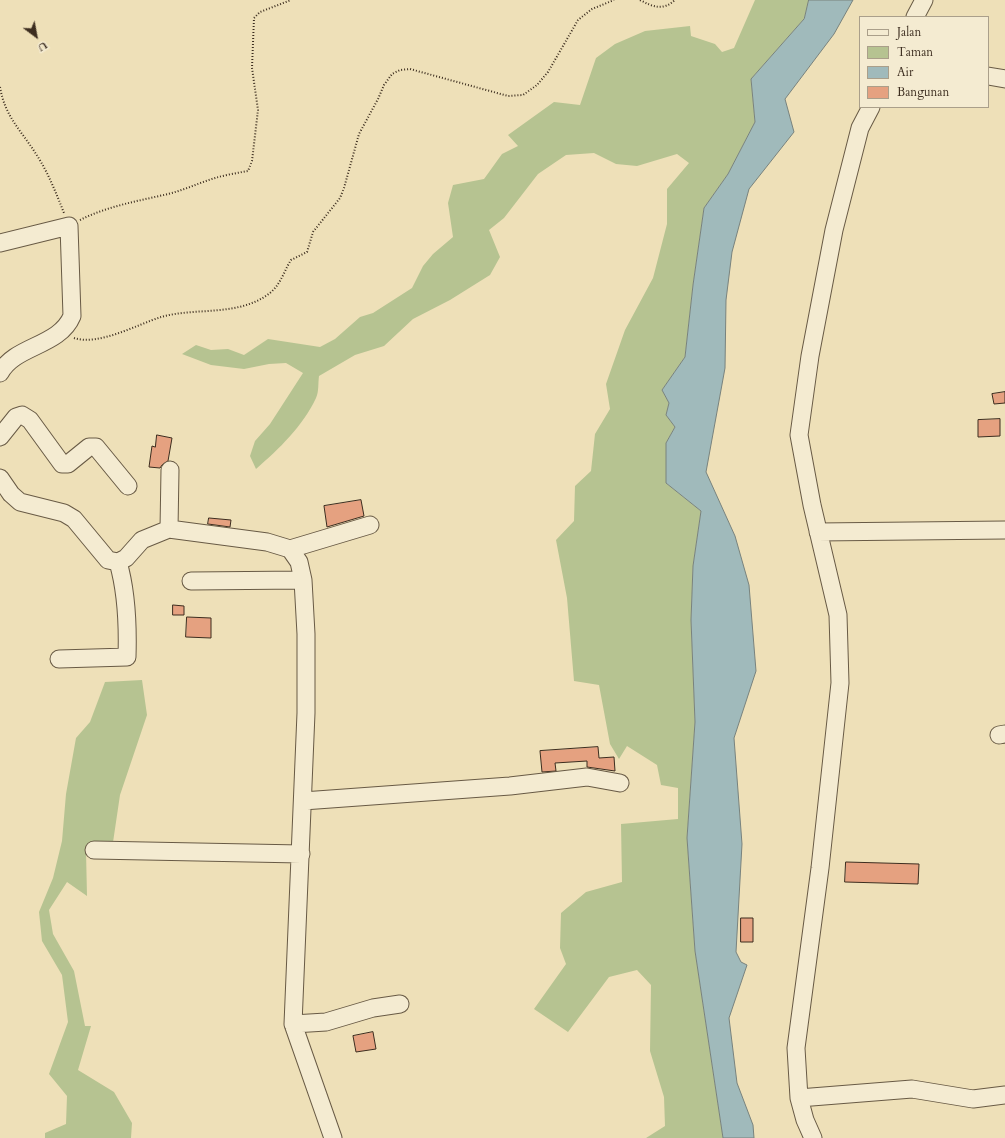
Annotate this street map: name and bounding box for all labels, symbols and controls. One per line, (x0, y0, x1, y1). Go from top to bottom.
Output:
north arrow (16, 16, 56, 56)
legend (859, 16, 989, 108)
text: Jalan (897, 24, 921, 40)
text: U (35, 38, 50, 55)
text: Taman (897, 44, 933, 60)
text: Air (897, 64, 913, 80)
text: Bangunan (897, 84, 949, 100)

